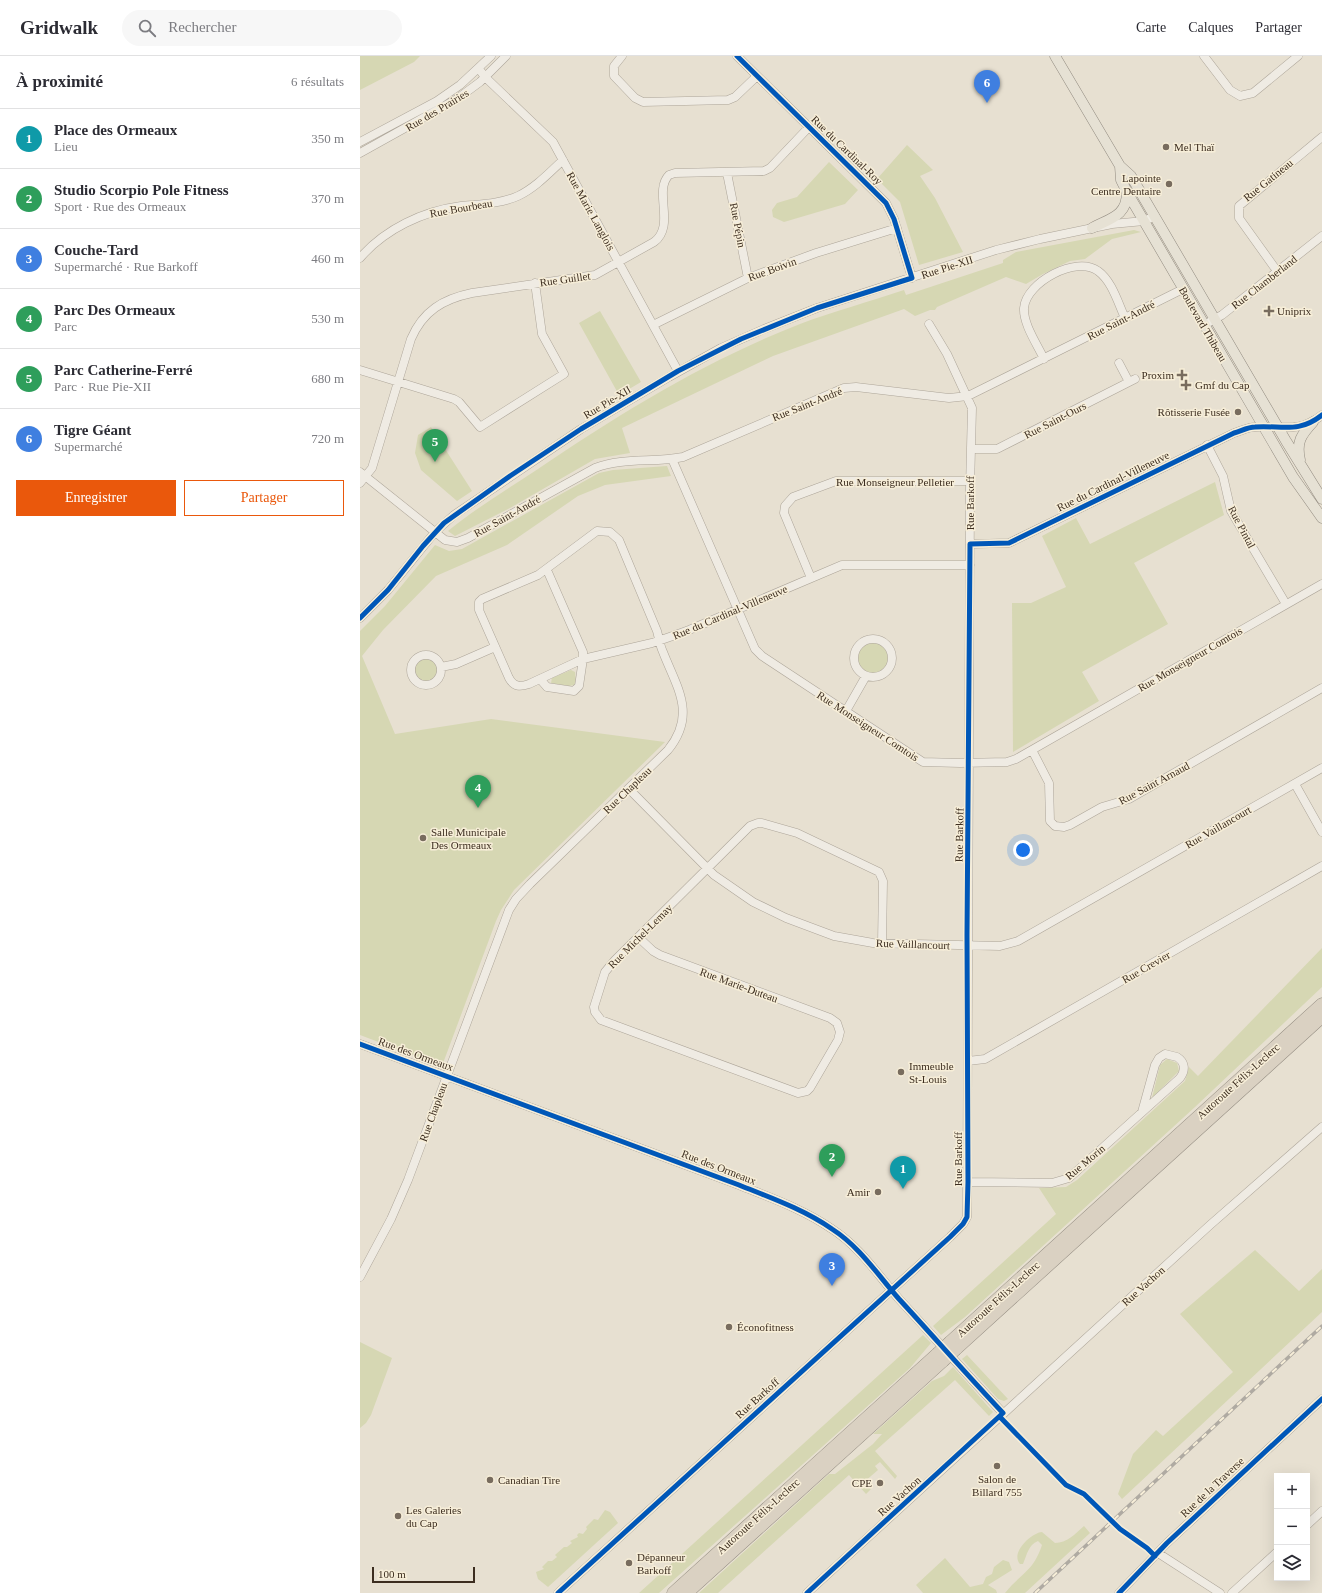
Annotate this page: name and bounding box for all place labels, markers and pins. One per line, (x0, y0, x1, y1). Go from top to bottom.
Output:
pin: 6 (974, 70, 1000, 103)
place label: Mel Thaï (1174, 141, 1214, 153)
marker: Mel Thaï (1161, 142, 1171, 152)
place label: Lapointe Centre Dentaire (1091, 172, 1161, 197)
marker: Lapointe Centre Dentaire (1164, 179, 1174, 189)
place label: Uniprix (1277, 305, 1312, 317)
marker: Uniprix (1264, 306, 1274, 316)
place label: Proxim (1142, 369, 1174, 381)
marker: Proxim (1177, 370, 1187, 380)
marker: Gmf du Cap (1180, 379, 1192, 391)
place label: Gmf du Cap (1195, 379, 1250, 391)
place label: Rôtisserie Fusée (1158, 406, 1230, 418)
marker: Rôtisserie Fusée (1233, 407, 1243, 417)
pin: 5 (422, 429, 448, 462)
pin: 4 (465, 775, 491, 808)
place label: Salle Municipale Des Ormeaux (431, 826, 506, 851)
marker: Salle Municipale Des Ormeaux (418, 833, 428, 843)
place label: Immeuble St-Louis (909, 1060, 954, 1085)
marker: Immeuble St-Louis (896, 1067, 906, 1077)
pin: 2 (819, 1144, 845, 1177)
pin: 1 (890, 1156, 916, 1189)
place label: Amir (847, 1186, 870, 1198)
marker: Amir (873, 1187, 883, 1197)
pin: 3 (819, 1253, 845, 1286)
place label: Éconofitness (737, 1321, 794, 1333)
marker: Éconofitness (724, 1322, 734, 1332)
marker: Salon de Billard 755 (992, 1461, 1002, 1471)
place label: Salon de Billard 755 (972, 1473, 1022, 1498)
place label: Canadian Tire (498, 1474, 560, 1486)
marker: Canadian Tire (485, 1475, 495, 1485)
place label: CPE (852, 1477, 872, 1489)
marker: CPE (875, 1478, 885, 1488)
place label: Les Galeries du Cap (406, 1504, 461, 1529)
marker: Les Galeries du Cap (393, 1511, 403, 1521)
place label: Dépanneur Barkoff (637, 1551, 686, 1576)
marker: Dépanneur Barkoff (624, 1558, 634, 1568)

